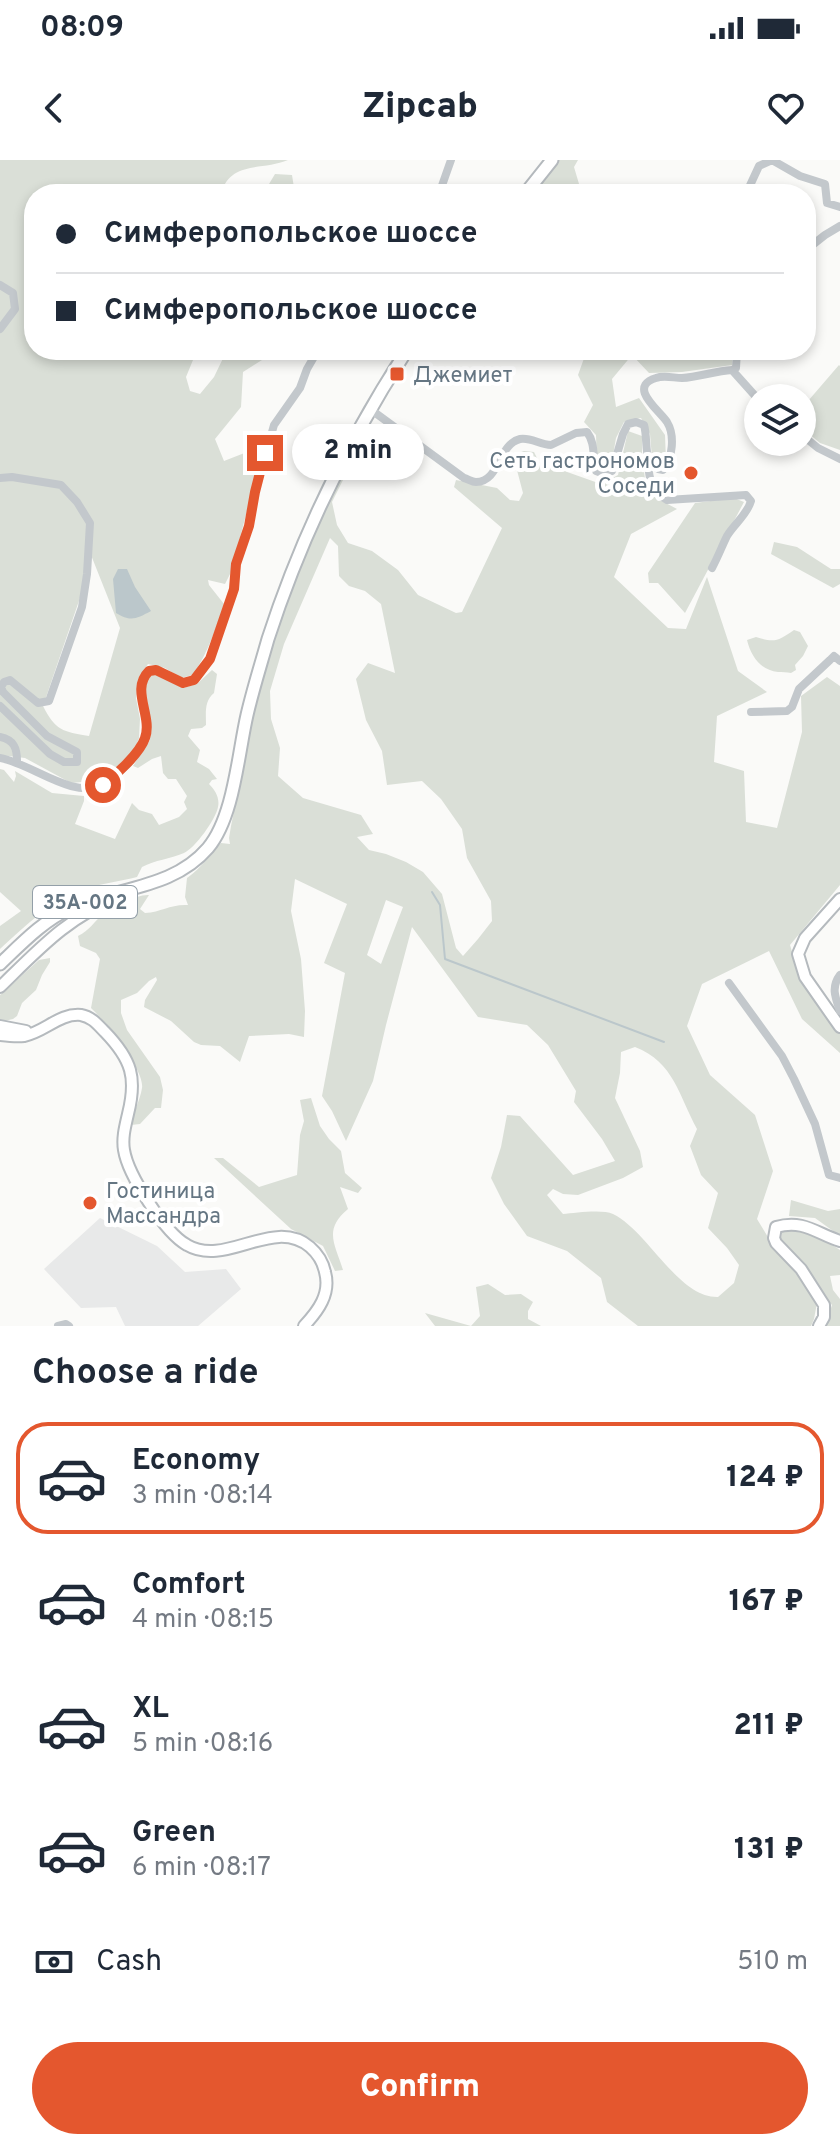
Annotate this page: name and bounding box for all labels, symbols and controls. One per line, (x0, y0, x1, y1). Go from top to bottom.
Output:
text: 08:09 (40, 10, 124, 47)
text: Zipcab (362, 85, 478, 131)
icon: back (32, 86, 76, 130)
icon: heart (764, 86, 808, 130)
text: Симферопольское шоссе (104, 216, 477, 253)
text: Симферопольское шоссе (104, 293, 477, 330)
place label: Джемиет (413, 363, 512, 390)
marker: Джемиет (388, 365, 406, 383)
map controls (744, 384, 816, 456)
button: layers (744, 384, 816, 456)
callout: 2 min (293, 425, 425, 481)
route end (247, 435, 283, 471)
text: 2 min (324, 435, 392, 468)
place label: Сеть гастрономов Соседи (489, 449, 675, 501)
marker: Сеть гастрономов Соседи (682, 464, 700, 482)
route start (85, 767, 121, 803)
road number: 35А-002 (33, 886, 137, 918)
place label: Гостиница Массандра (106, 1179, 221, 1231)
marker: Гостиница Массандра (81, 1194, 99, 1212)
text: Choose a ride (32, 1351, 258, 1397)
icon: car (36, 1442, 108, 1514)
text: Economy (132, 1443, 260, 1480)
text: 124 ₽ (726, 1460, 804, 1497)
text: 3 min · 08:14 (132, 1480, 273, 1513)
icon: car (36, 1566, 108, 1638)
text: Comfort (132, 1567, 245, 1604)
text: 167 ₽ (729, 1584, 804, 1621)
text: 4 min · 08:15 (132, 1604, 274, 1637)
icon: car (36, 1690, 108, 1762)
text: XL (132, 1691, 169, 1728)
text: 211 ₽ (734, 1708, 804, 1745)
text: 5 min · 08:16 (132, 1728, 273, 1761)
icon: car (36, 1814, 108, 1886)
text: Green (132, 1815, 216, 1852)
text: 131 ₽ (734, 1832, 804, 1869)
text: 6 min · 08:17 (132, 1852, 271, 1885)
icon: cash (32, 1940, 76, 1984)
text: Cash (96, 1944, 162, 1981)
text: 510 m (737, 1946, 808, 1979)
button: Confirm (32, 2042, 808, 2134)

